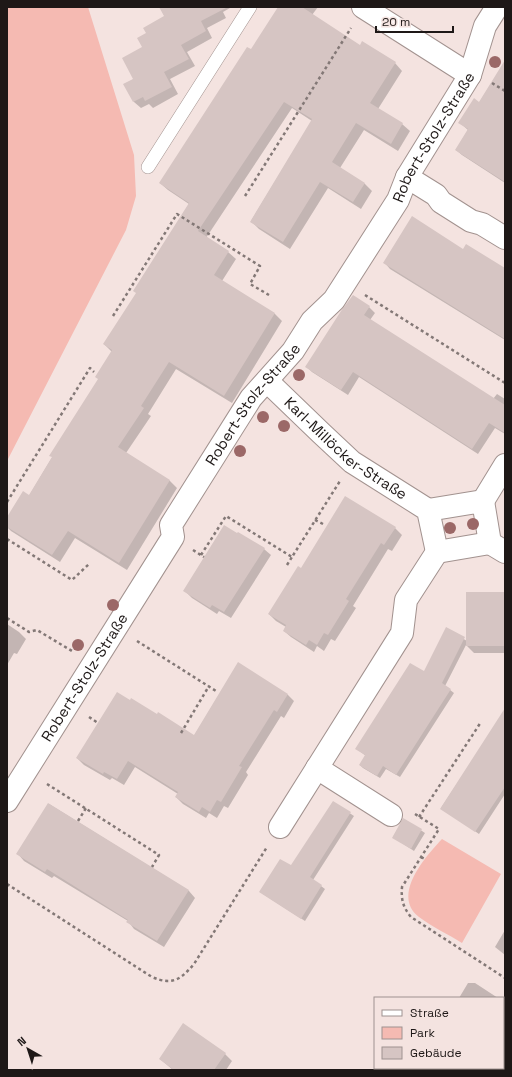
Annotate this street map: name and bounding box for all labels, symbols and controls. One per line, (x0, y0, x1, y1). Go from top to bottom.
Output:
scale bar (376, 8, 453, 34)
text: 20 m (382, 14, 410, 30)
street label: Robert-Stolz-Straße (388, 68, 479, 205)
street label: Robert-Stolz-Straße (201, 340, 304, 469)
street label: Karl-Millöcker-Straße (280, 393, 411, 503)
street label: Robert-Stolz-Straße (37, 609, 132, 745)
legend (374, 997, 504, 1069)
text: Straße (410, 1005, 449, 1021)
text: Park (410, 1025, 435, 1041)
north arrow (8, 1029, 48, 1069)
text: N (14, 1033, 29, 1049)
text: Gebäude (410, 1045, 462, 1061)

